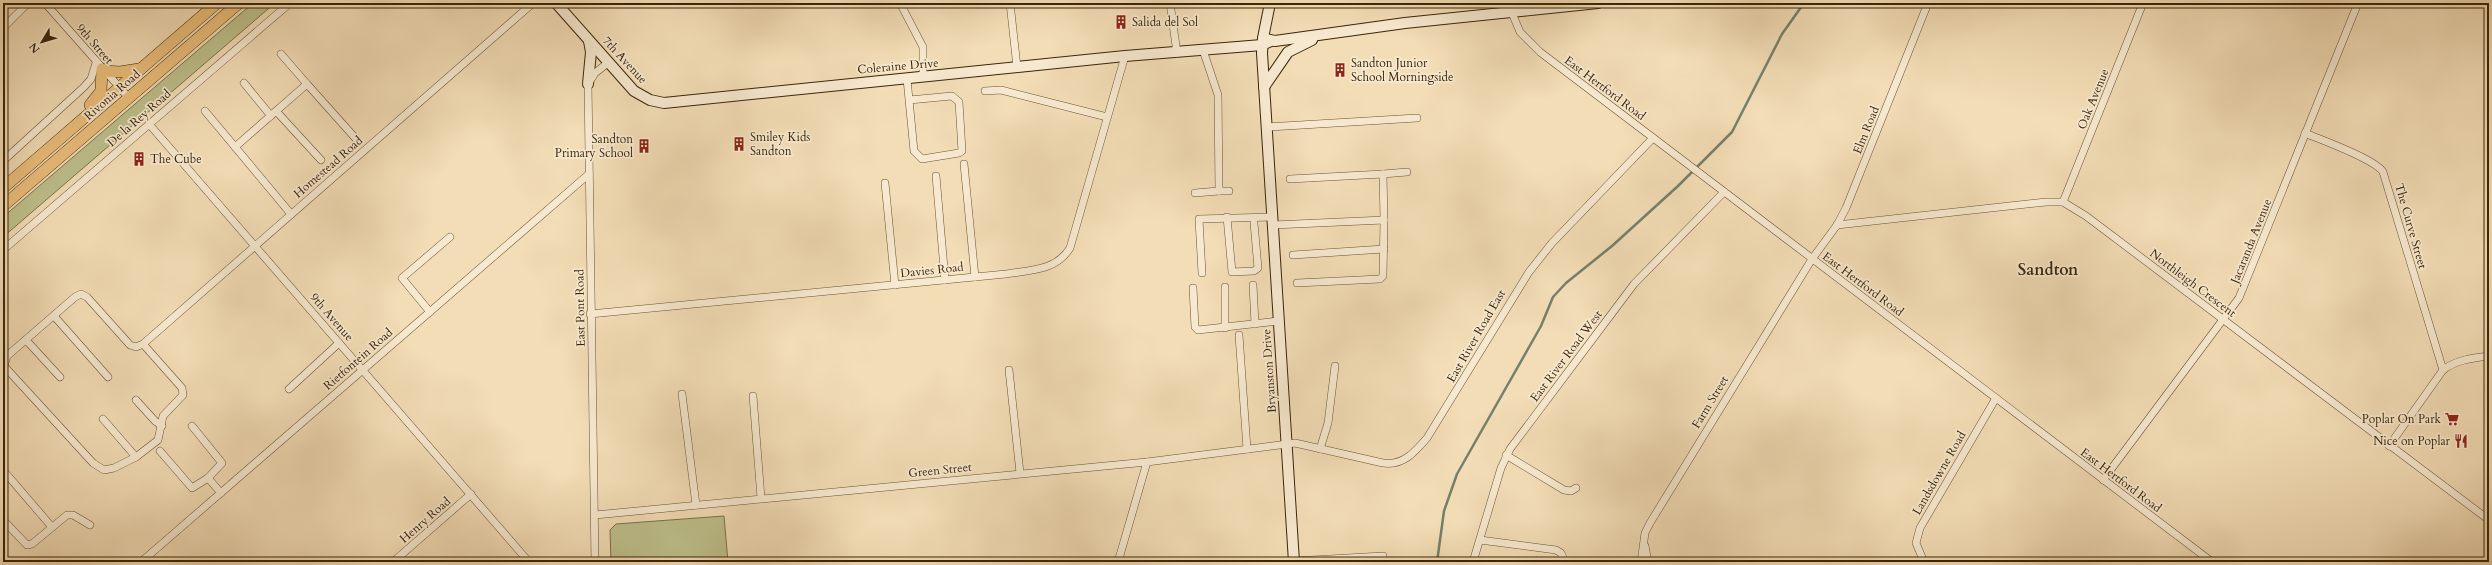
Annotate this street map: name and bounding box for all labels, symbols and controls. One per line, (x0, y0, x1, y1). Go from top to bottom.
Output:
building icon: Salida del Sol (1113, 14, 1129, 30)
place label: Salida del Sol (1132, 14, 1198, 30)
street label: 9th Street (73, 20, 117, 68)
north arrow (22, 22, 62, 62)
street label: 7th Avenue (599, 33, 651, 87)
text: N (25, 39, 43, 56)
street label: East Hertford Road (1561, 52, 1649, 124)
street label: Coleraine Drive (857, 54, 939, 78)
place label: Sandton Junior School Morningside (1351, 55, 1453, 85)
building icon: Sandton Junior School Morningside (1332, 62, 1348, 78)
street label: Rivonia Road (81, 66, 144, 124)
street label: Oak Avenue (2074, 66, 2112, 132)
street label: De la Rey Road (104, 85, 175, 150)
street label: Elm Road (1849, 103, 1883, 156)
place label: Smiley Kids Sandton (750, 129, 810, 159)
place label: Sandton Primary School (555, 131, 633, 161)
street label: Homestead Road (290, 132, 366, 201)
building icon: Smiley Kids Sandton (731, 136, 747, 152)
building icon: Sandton Primary School (636, 138, 652, 154)
building icon: The Cube (131, 151, 147, 167)
place label: The Cube (150, 151, 202, 167)
street label: The Curve Street (2391, 182, 2431, 271)
street label: Jacaranda Avenue (2226, 196, 2275, 288)
street label: Northleigh Crescent (2146, 245, 2240, 321)
street label: East Hertford Road (1819, 248, 1907, 320)
street label: Davies Road (900, 259, 965, 281)
district label: Sandton (2018, 259, 2079, 281)
street label: East Pont Road (571, 269, 589, 347)
street label: East River Road East (1443, 287, 1509, 385)
street label: 9th Avenue (307, 290, 357, 344)
street label: East River Road West (1526, 307, 1606, 405)
street label: Rietfontein Road (320, 324, 397, 394)
street label: Bryanston Drive (1258, 328, 1280, 414)
street label: Farm Street (1688, 373, 1732, 431)
place label: Poplar On Park (2362, 411, 2442, 427)
supermarket icon: Poplar On Park (2444, 411, 2460, 427)
street label: Landsdowne Road (1909, 428, 1970, 518)
place label: Nice on Poplar (2373, 433, 2451, 449)
restaurant icon: Nice on Poplar (2453, 433, 2469, 449)
street label: East Hertford Road (2077, 444, 2165, 516)
street label: Green Street (907, 459, 973, 481)
street label: Henry Road (396, 493, 454, 547)

